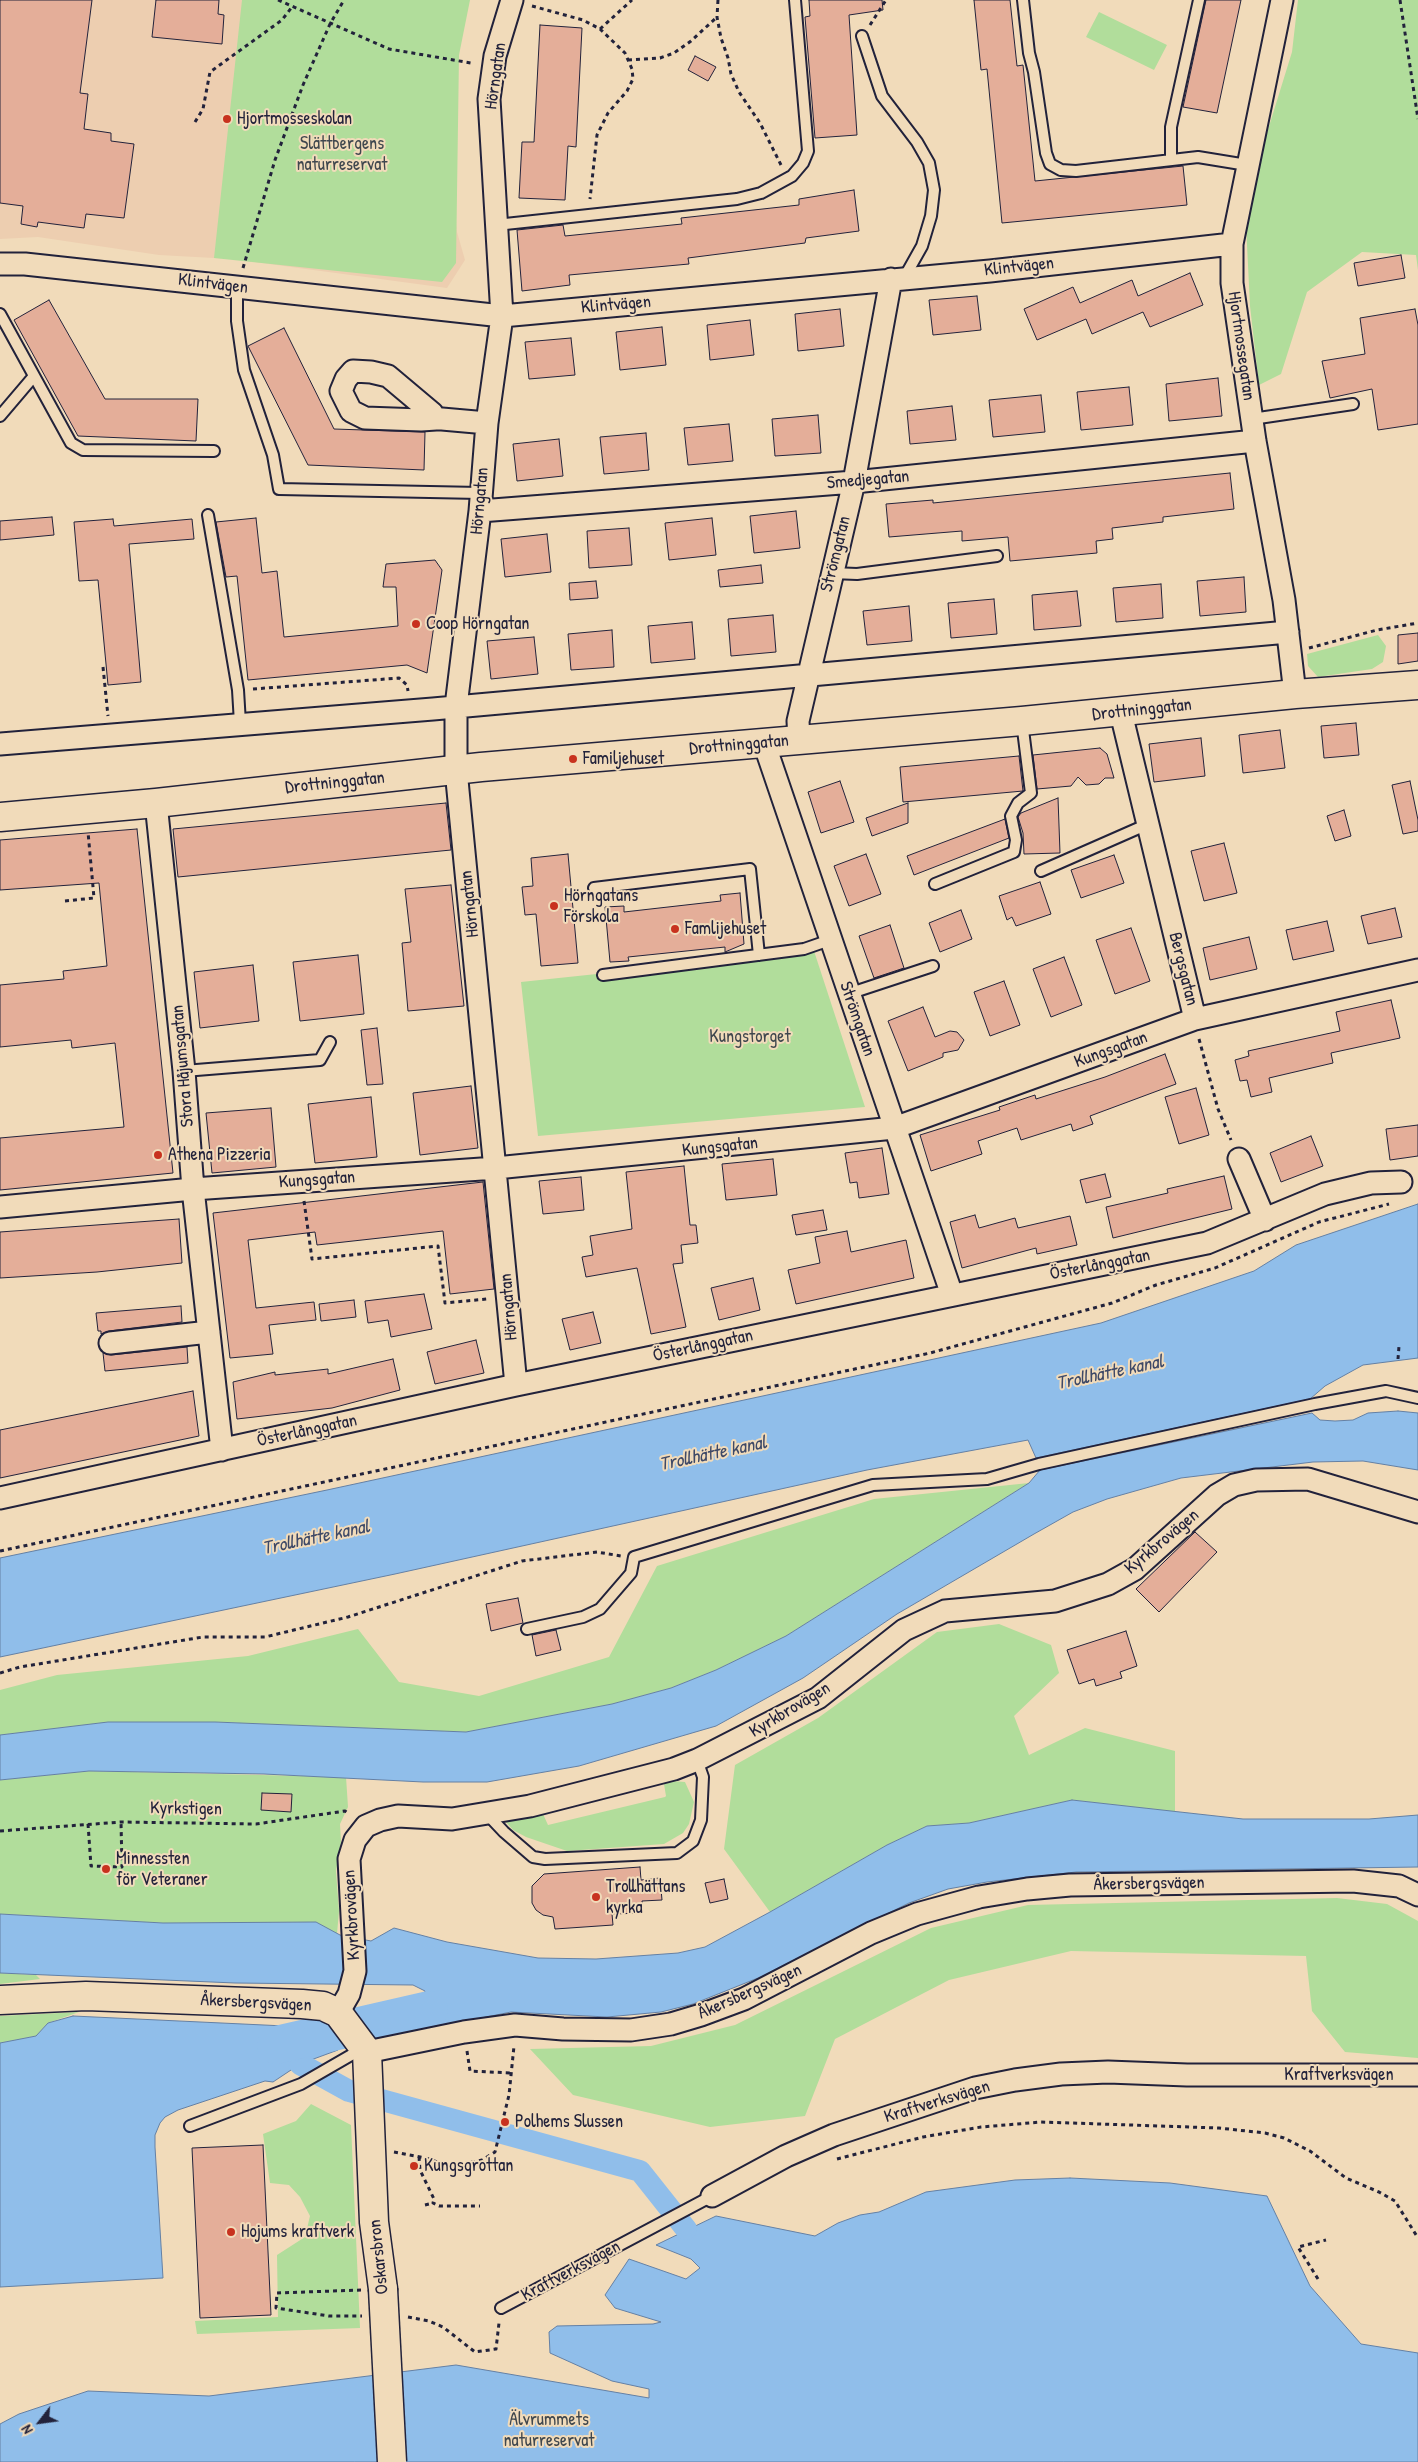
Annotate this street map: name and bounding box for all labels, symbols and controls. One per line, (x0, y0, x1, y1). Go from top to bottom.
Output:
street label: Hörngatan (481, 41, 511, 111)
place label: Hjortmosseskolan (237, 108, 352, 130)
marker: Hjortmosseskolan (221, 113, 233, 125)
park label: Slättbergens naturreservat (296, 133, 388, 176)
street label: Klintvägen (983, 253, 1055, 281)
street label: Klintvägen (177, 269, 249, 299)
street label: Hjortmossegatan (1223, 290, 1259, 402)
street label: Klintvägen (580, 291, 652, 319)
street label: Smedjegatan (826, 466, 910, 494)
street label: Hörngatan (466, 467, 494, 535)
street label: Strömgatan (816, 514, 856, 594)
place label: Coop Hörngatan (426, 613, 529, 635)
marker: Coop Hörngatan (410, 618, 422, 630)
street label: Drottninggatan (1091, 694, 1193, 726)
street label: Drottninggatan (688, 730, 790, 760)
place label: Familjehuset (583, 748, 664, 770)
marker: Familjehuset (567, 753, 579, 765)
street label: Drottninggatan (284, 767, 386, 799)
street label: Hörngatan (456, 869, 484, 939)
place label: Hörngatans Förskola (564, 885, 638, 928)
marker: Hörngatans Förskola (548, 900, 560, 912)
place label: Famlijehuset (685, 918, 766, 940)
marker: Famlijehuset (669, 923, 681, 935)
street label: Bergsgatan (1163, 930, 1203, 1008)
street label: Strömgatan (834, 979, 880, 1059)
street label: Stora Håjumsgatan (167, 1004, 199, 1128)
park label: Kungstorget (709, 1026, 791, 1048)
street label: Kungsgatan (1072, 1027, 1150, 1073)
street label: Kungsgatan (681, 1132, 759, 1162)
place label: Athena Pizzeria (168, 1144, 270, 1166)
marker: Athena Pizzeria (152, 1149, 164, 1161)
street label: Kungsgatan (278, 1167, 356, 1193)
street label: Österlånggatan (1048, 1245, 1152, 1285)
street label: Hörngatan (495, 1273, 523, 1341)
street label: Österlånggatan (651, 1325, 755, 1367)
water label: Trollhätte kanal (1054, 1351, 1166, 1395)
street label: Österlånggatan (255, 1410, 359, 1452)
water label: Trollhätte kanal (657, 1432, 769, 1476)
street label: Kyrkbrovägen (1120, 1505, 1204, 1579)
water label: Trollhätte kanal (260, 1516, 372, 1560)
street label: Kyrkbrovägen (746, 1677, 834, 1743)
street label: Kyrkstigen (150, 1798, 222, 1820)
place label: Minnessten för Veteraner (116, 1848, 208, 1890)
marker: Minnessten för Veteraner (100, 1863, 112, 1875)
street label: Kyrkbrovägen (339, 1869, 365, 1961)
street label: Åkersbergsvägen (1093, 1872, 1205, 1896)
place label: Trollhättans kyrka (606, 1876, 685, 1918)
marker: Trollhättans kyrka (590, 1891, 602, 1903)
street label: Åkersbergsvägen (695, 1960, 805, 2024)
street label: Åkersbergsvägen (200, 1989, 312, 2017)
street label: Kraftverksvägen (1284, 2064, 1394, 2086)
street label: Kraftverksvägen (882, 2076, 992, 2128)
place label: Polhems Slussen (515, 2111, 623, 2133)
marker: Polhems Slussen (499, 2116, 511, 2128)
place label: Kungsgrottan (424, 2155, 513, 2177)
marker: Kungsgrottan (408, 2160, 420, 2172)
street label: Oskarsbron (364, 2219, 394, 2295)
place label: Hojums kraftverk (241, 2221, 354, 2243)
marker: Hojums kraftverk (225, 2226, 237, 2238)
street label: Kraftverksvägen (518, 2236, 624, 2306)
north arrow (15, 2397, 65, 2447)
park label: Älvrummets naturreservat (503, 2409, 595, 2452)
text: N (16, 2422, 37, 2438)

